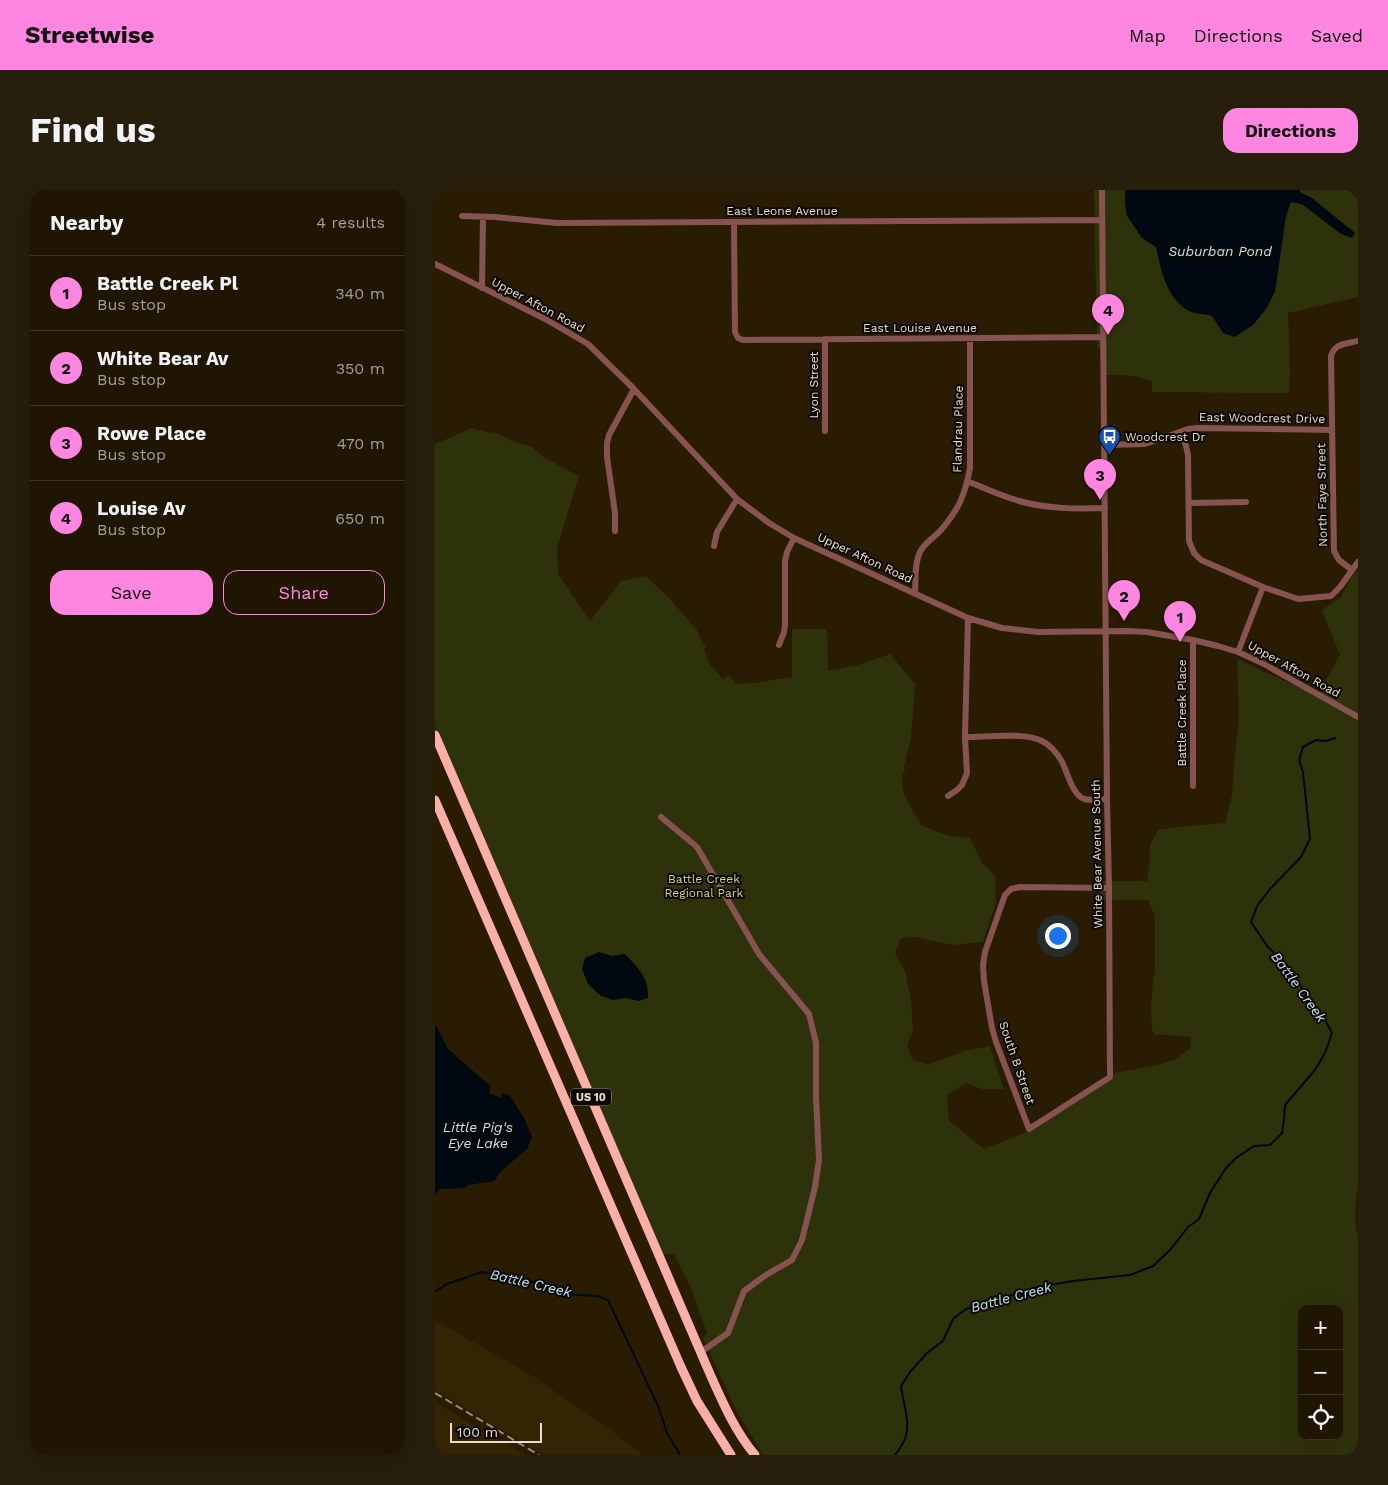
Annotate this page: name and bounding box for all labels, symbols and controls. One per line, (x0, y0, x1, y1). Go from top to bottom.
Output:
text: Streetwise (25, 21, 154, 49)
text: Map (1129, 25, 1166, 46)
text: Directions (1194, 25, 1283, 46)
text: Saved (1311, 25, 1363, 46)
button: Directions (1223, 108, 1358, 153)
text: Find us (30, 109, 156, 151)
street label: East Leone Avenue (726, 204, 838, 218)
text: Nearby (50, 210, 123, 235)
text: 4 results (316, 213, 385, 232)
water label: Suburban Pond (1168, 243, 1272, 259)
text: Battle Creek Pl (97, 272, 238, 295)
street label: Upper Afton Road (489, 275, 587, 335)
text: 1 (63, 284, 69, 303)
text: 340 m (335, 284, 385, 303)
pin: 4 (1092, 294, 1124, 335)
text: Bus stop (97, 295, 166, 314)
street label: East Louise Avenue (863, 321, 977, 335)
text: White Bear Av (97, 347, 228, 370)
street label: Lyon Street (807, 351, 821, 419)
text: 2 (61, 359, 71, 378)
text: 350 m (336, 359, 385, 378)
text: Bus stop (97, 370, 166, 389)
street label: Flandrau Place (950, 385, 966, 473)
street label: East Woodcrest Drive (1199, 410, 1325, 426)
text: Rowe Place (97, 422, 206, 445)
bus stop icon: Woodcrest Dr (1097, 425, 1121, 456)
place label: Woodcrest Dr (1125, 430, 1205, 444)
text: 3 (61, 434, 71, 453)
text: 470 m (337, 434, 385, 453)
street label: North Faye Street (1314, 443, 1330, 547)
text: Bus stop (97, 445, 166, 464)
pin: 3 (1084, 459, 1116, 500)
text: Louise Av (97, 497, 186, 520)
text: 4 (61, 509, 71, 528)
text: 650 m (335, 509, 385, 528)
text: Bus stop (97, 520, 166, 539)
street label: Upper Afton Road (815, 530, 915, 586)
button: Save (50, 570, 213, 615)
button: Share (223, 570, 385, 615)
pin: 2 (1108, 580, 1140, 621)
pin: 1 (1164, 601, 1196, 642)
street label: Upper Afton Road (1245, 638, 1343, 700)
street label: Battle Creek Place (1175, 659, 1189, 767)
street label: White Bear Avenue South (1089, 779, 1105, 929)
park label: Battle Creek Regional Park (665, 872, 744, 900)
your location (1045, 923, 1071, 949)
water label: Battle Creek (1268, 949, 1330, 1026)
street label: South B Street (996, 1020, 1038, 1106)
road number: US 10 (571, 1089, 611, 1106)
water label: Little Pig's Eye Lake (443, 1119, 513, 1151)
water label: Battle Creek (489, 1266, 574, 1300)
water label: Battle Creek (969, 1278, 1053, 1315)
map controls (1298, 1305, 1343, 1440)
button: + (1298, 1305, 1343, 1350)
button: − (1298, 1350, 1343, 1395)
button: locate (1298, 1395, 1343, 1440)
scale bar (450, 1420, 543, 1443)
text: 100 m (457, 1424, 498, 1440)

